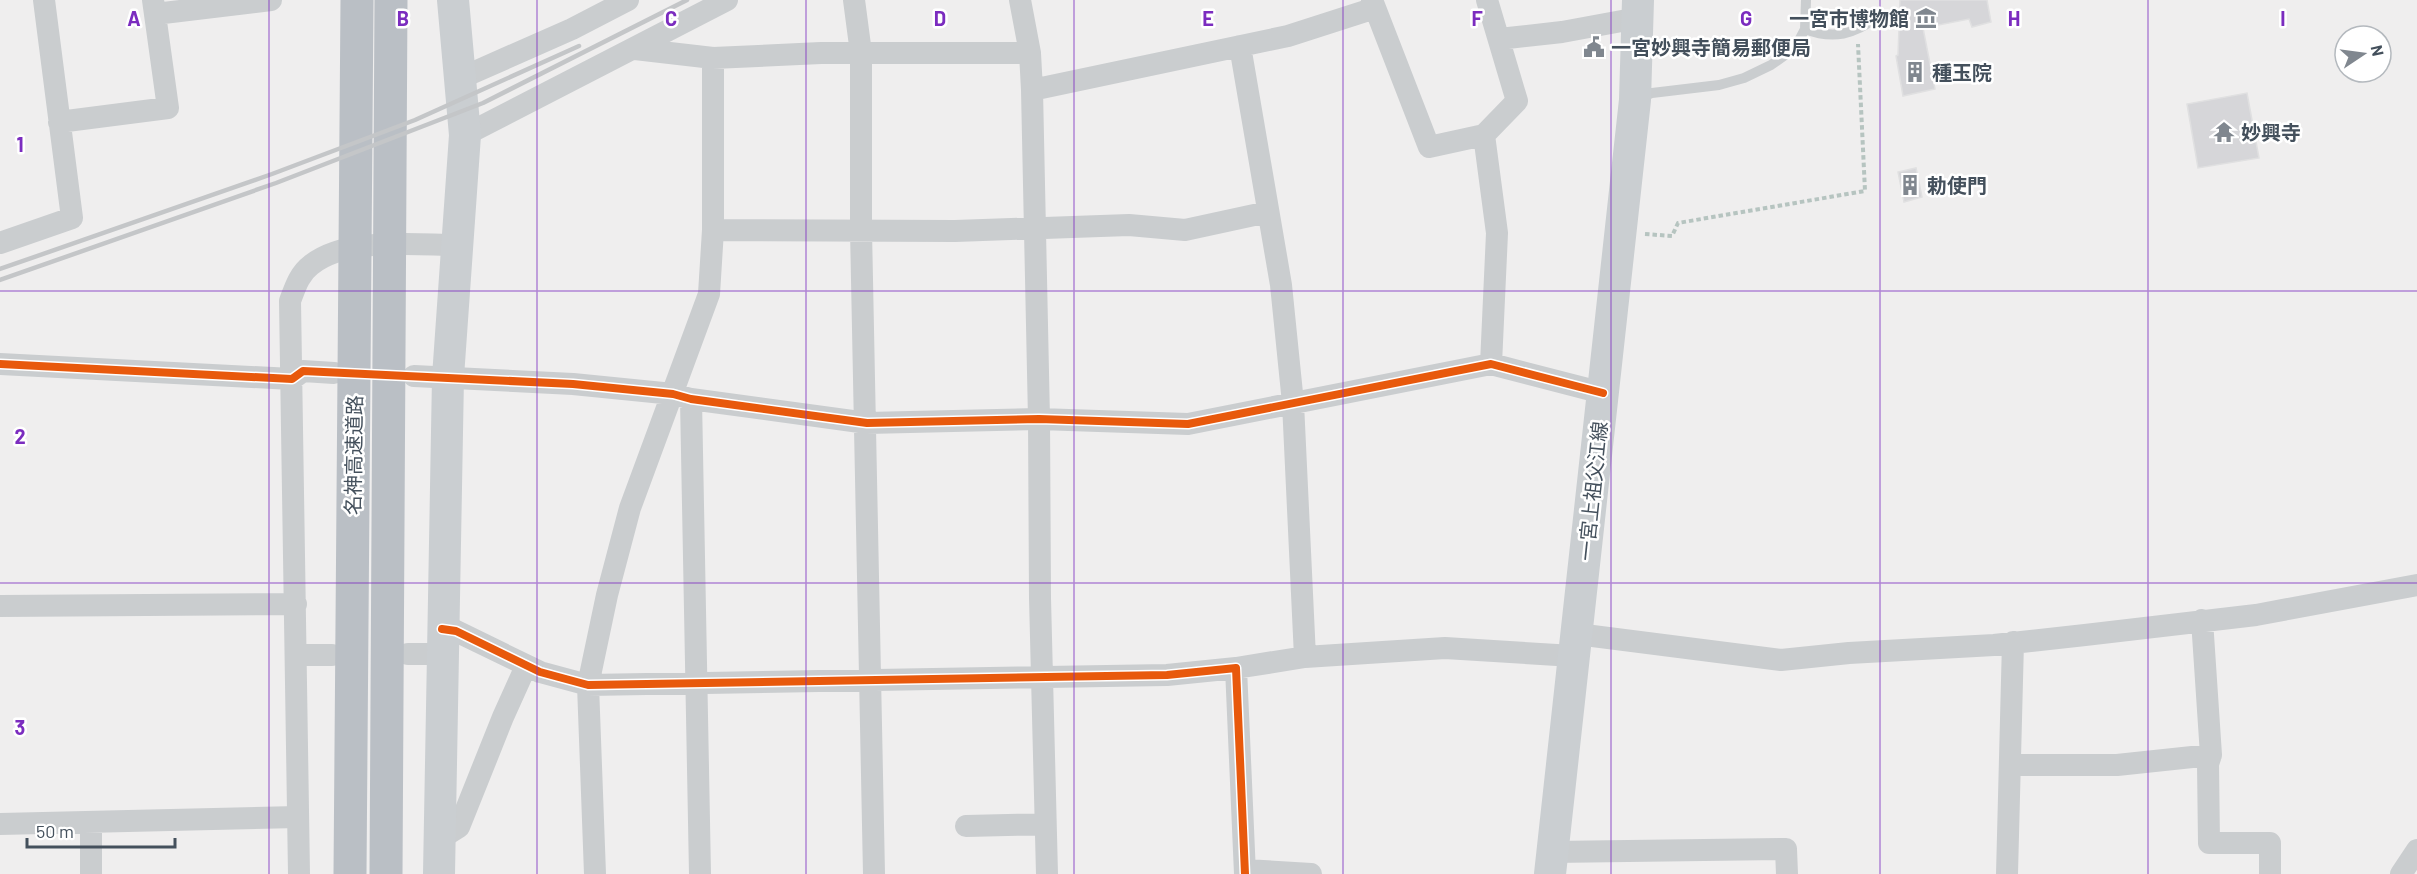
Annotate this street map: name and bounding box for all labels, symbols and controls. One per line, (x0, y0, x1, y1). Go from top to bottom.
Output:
text: A (127, 6, 141, 30)
text: B (397, 6, 409, 30)
text: C (665, 6, 677, 30)
text: D (934, 6, 946, 30)
text: E (1202, 6, 1214, 30)
text: F (1471, 6, 1483, 30)
text: G (1740, 6, 1752, 30)
place label: 一宮市博物館 (1789, 6, 1909, 30)
museum icon: 一宮市博物館 (1914, 6, 1938, 30)
text: H (2008, 6, 2020, 30)
text: I (2280, 6, 2286, 30)
north arrow (2333, 24, 2393, 84)
public building icon: 一宮妙興寺簡易郵便局 (1582, 35, 1606, 59)
place label: 一宮妙興寺簡易郵便局 (1611, 35, 1811, 59)
text: N (2368, 43, 2389, 58)
building icon: 種玉院 (1903, 60, 1927, 84)
place label: 種玉院 (1932, 60, 1992, 84)
temple icon: 妙興寺 (2212, 120, 2236, 144)
place label: 妙興寺 (2241, 120, 2301, 144)
text: 1 (16, 132, 24, 156)
building icon: 勅使門 (1898, 173, 1922, 197)
place label: 勅使門 (1927, 173, 1987, 197)
street label: 名神高速道路 (340, 395, 366, 515)
street label: 一宮上祖父江線 (1573, 420, 1611, 562)
text: 2 (14, 424, 26, 448)
text: 3 (15, 715, 25, 739)
scale bar (27, 811, 176, 849)
text: 50 m (36, 820, 74, 842)

